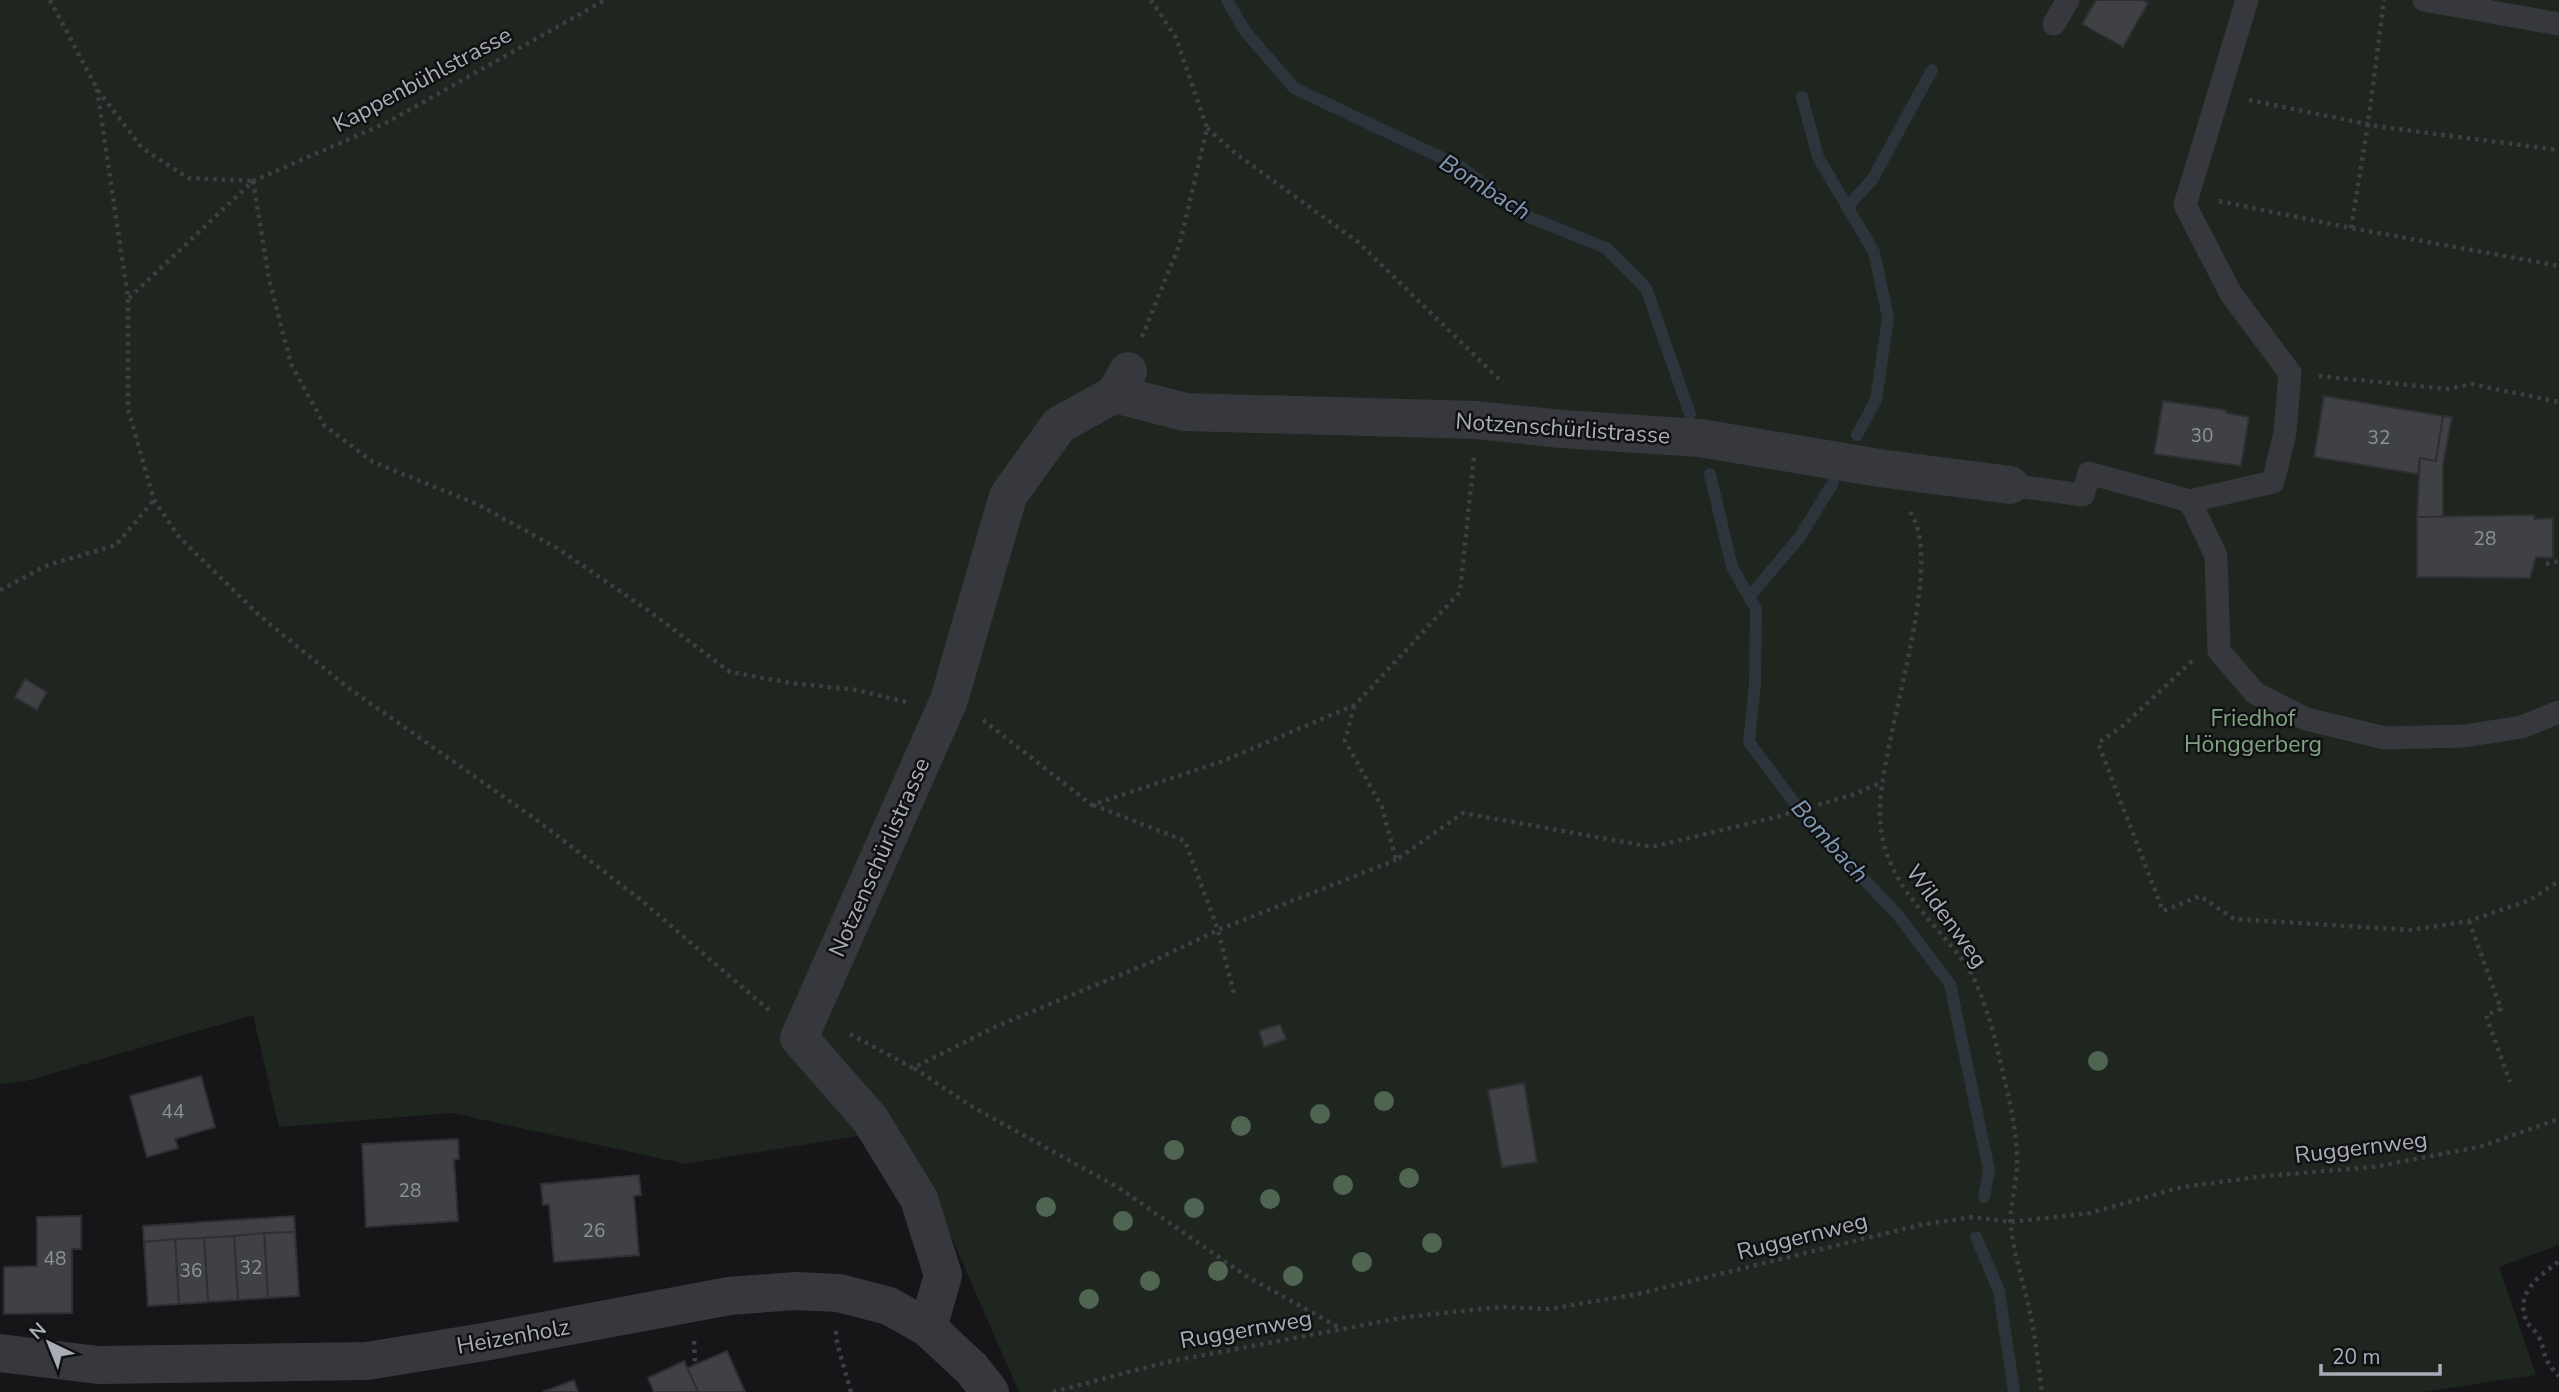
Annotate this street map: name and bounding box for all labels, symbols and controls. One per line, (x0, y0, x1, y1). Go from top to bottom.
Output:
street label: Kappenbühlstrasse (327, 19, 517, 140)
water label: Bombach (1433, 147, 1537, 227)
street label: Notzenschürlistrasse (1455, 406, 1671, 451)
house number: 30 (2191, 423, 2213, 449)
house number: 32 (2368, 425, 2390, 451)
house number: 28 (2474, 526, 2496, 552)
park label: Friedhof Hönggerberg (2184, 703, 2322, 760)
street label: Notzenschürlistrasse (822, 753, 937, 962)
water label: Bombach (1784, 793, 1876, 889)
street label: Wildenweg (1899, 858, 1995, 974)
house number: 44 (162, 1099, 184, 1125)
street label: Ruggernweg (2293, 1124, 2429, 1171)
house number: 28 (399, 1178, 421, 1204)
street label: Ruggernweg (1734, 1205, 1871, 1268)
house number: 26 (583, 1218, 605, 1244)
house number: 48 (44, 1246, 66, 1272)
house number: 32 (240, 1255, 262, 1281)
house number: 36 (180, 1258, 202, 1284)
street label: Ruggernweg (1178, 1303, 1315, 1356)
north arrow (14, 1308, 84, 1378)
street label: Heizenholz (454, 1311, 572, 1362)
text: N (24, 1317, 52, 1346)
scale bar (2321, 1332, 2440, 1376)
text: 20 m (2332, 1343, 2381, 1371)

